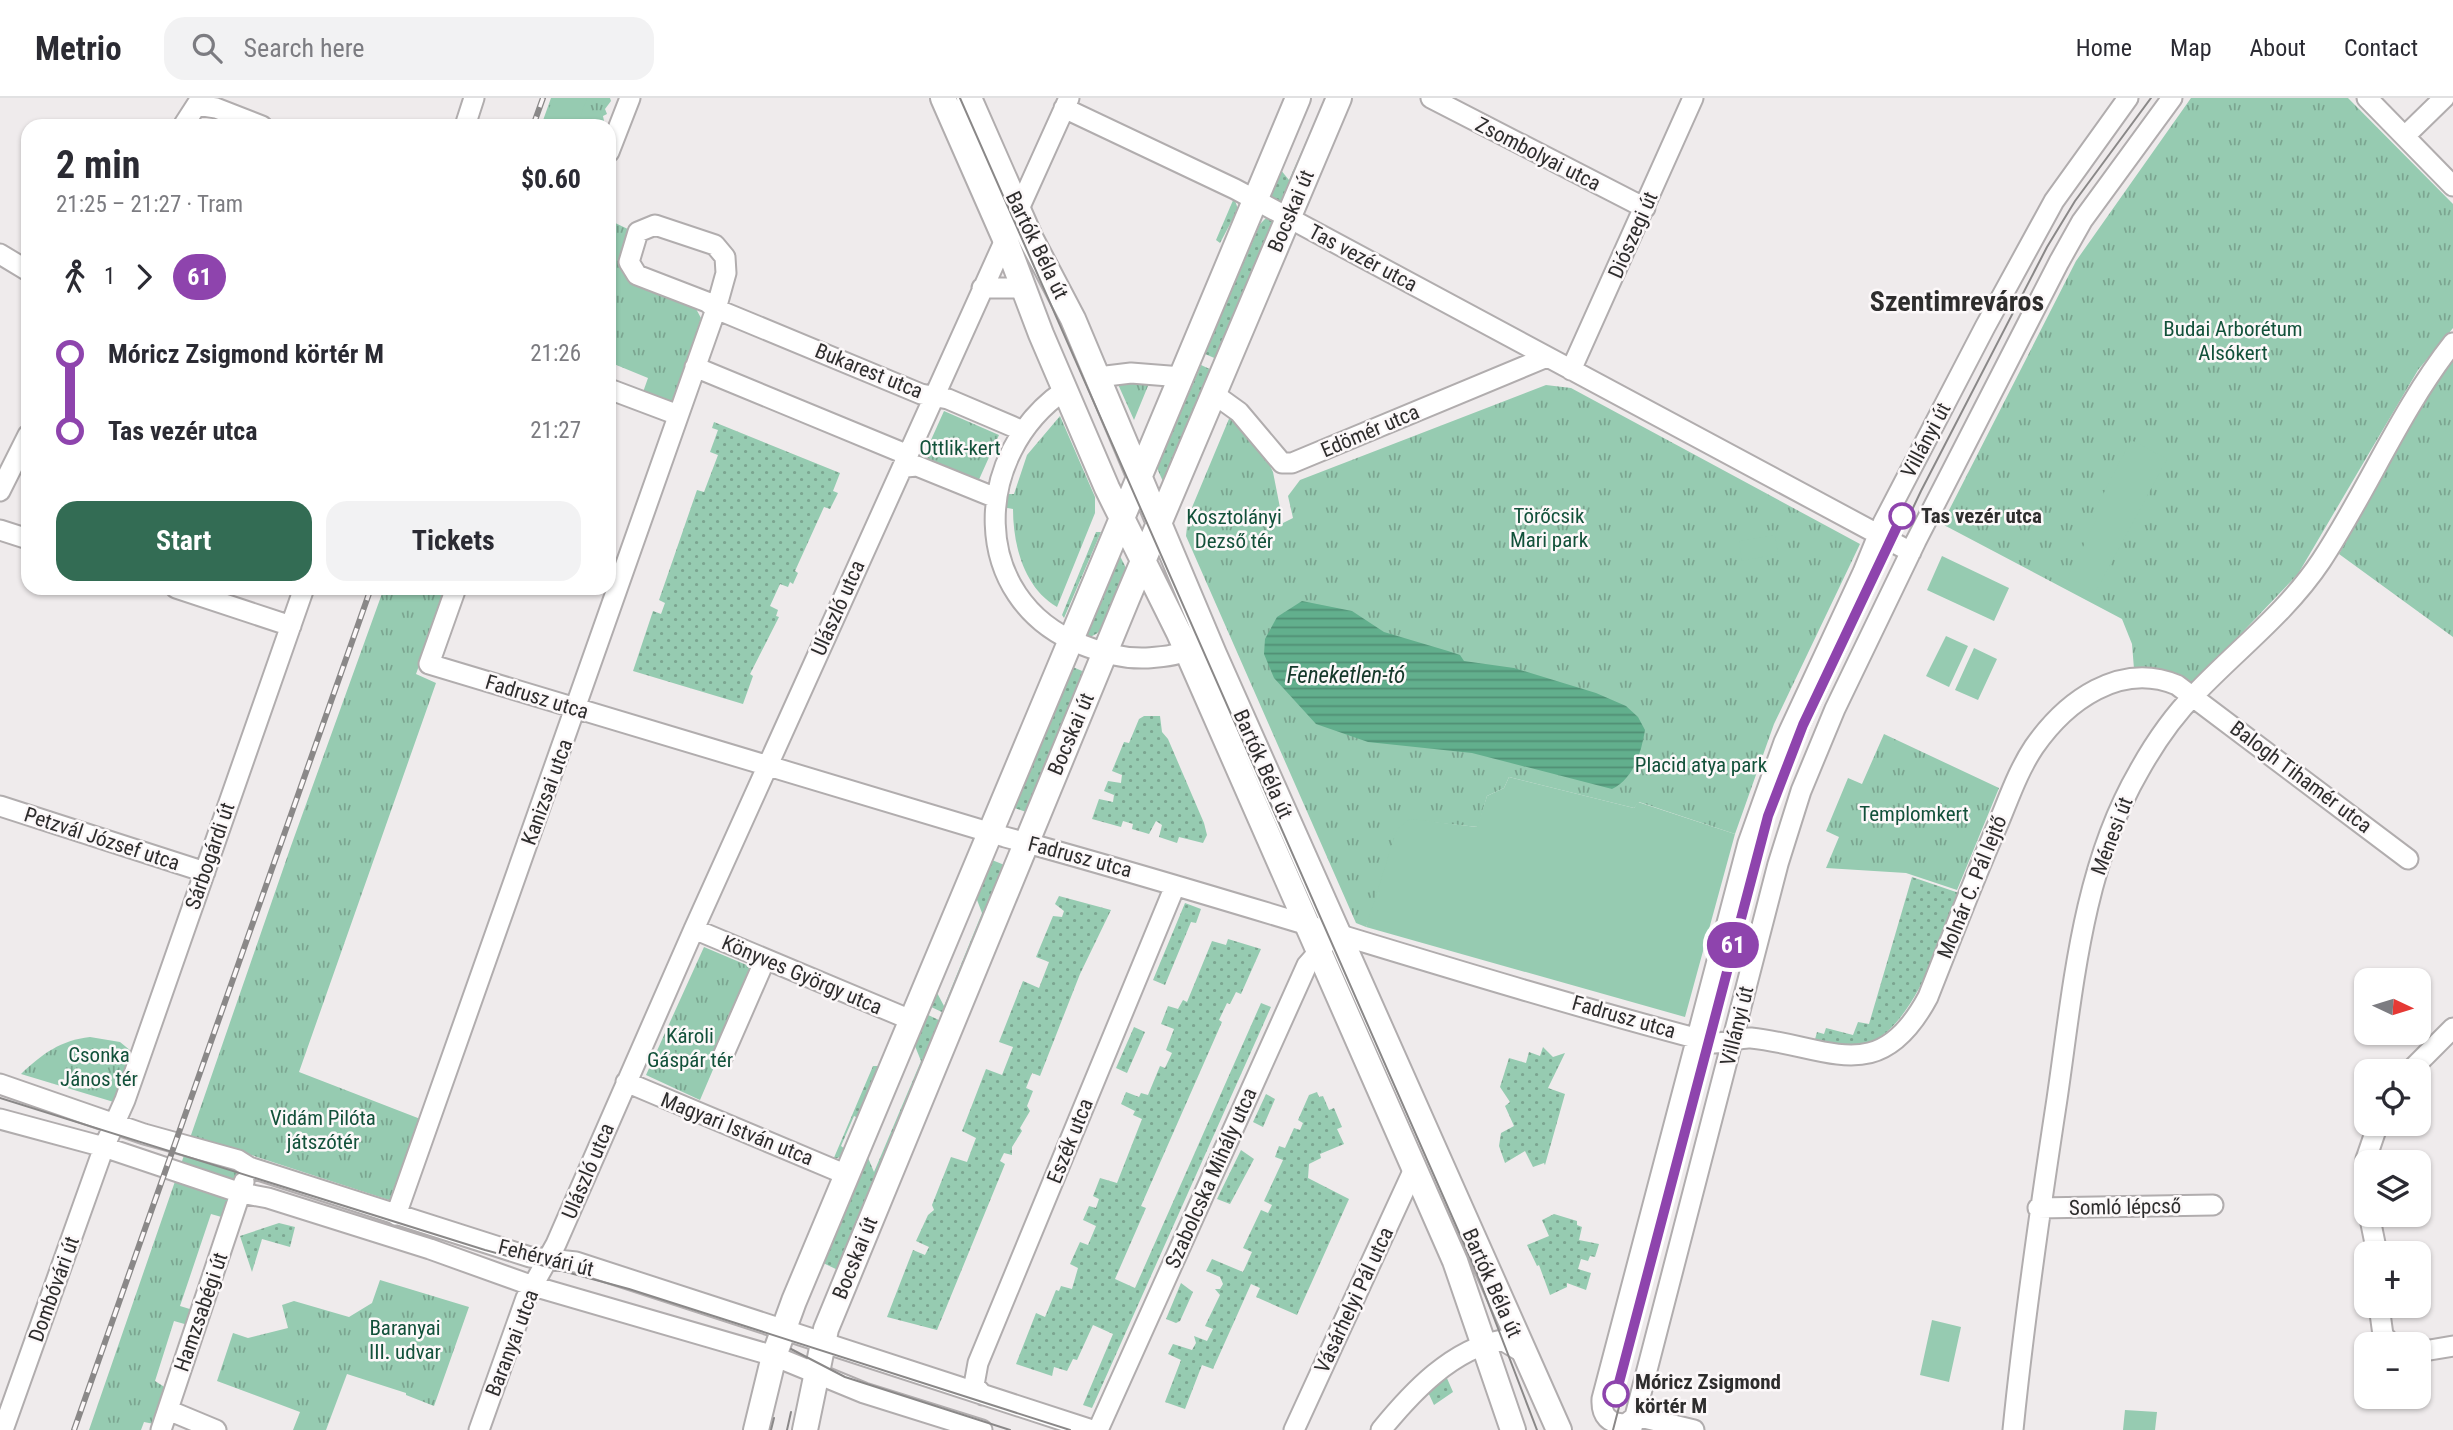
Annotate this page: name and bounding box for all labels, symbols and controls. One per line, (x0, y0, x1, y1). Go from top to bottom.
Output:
search box (164, 17, 654, 80)
text: Metrio (35, 29, 122, 68)
icon: search (188, 29, 226, 67)
text: Search here (244, 33, 365, 63)
text: Home (2076, 34, 2132, 62)
text: Map (2170, 34, 2212, 62)
text: About (2250, 34, 2306, 62)
text: Contact (2344, 34, 2418, 62)
street label: Zsombolyai utca (1471, 112, 1605, 196)
text: 2 min (56, 143, 140, 187)
text: $0.60 (521, 164, 581, 194)
street label: Bocskai út (1263, 166, 1319, 256)
street label: Bartók Béla út (1001, 187, 1073, 303)
street label: Diószegi út (1603, 188, 1663, 282)
text: 21:25 – 21:27 · Tram (56, 191, 243, 218)
street label: Tas vezér utca (1305, 219, 1421, 297)
icon: walk (56, 258, 94, 296)
icon: forward (125, 258, 163, 296)
text: 1 (104, 263, 115, 290)
text: 61 (187, 263, 212, 291)
district label: Szentimreváros (1870, 285, 2044, 318)
park label: Budai Arborétum Alsókert (2163, 317, 2303, 365)
text: Móricz Zsigmond körtér M (108, 339, 384, 369)
street label: Bukarest utca (812, 339, 926, 403)
text: 21:26 (530, 340, 581, 367)
street label: Villányi út (1896, 399, 1956, 481)
street label: Edömér utca (1317, 400, 1423, 462)
text: Tas vezér utca (108, 416, 258, 446)
text: 21:27 (530, 417, 581, 444)
park label: Ottlik-kert (919, 436, 1001, 460)
button: Start (56, 501, 312, 581)
button: Tickets (326, 501, 581, 581)
marker: Tas vezér utca (1889, 503, 1915, 529)
park label: Törőcsik Mari park (1510, 504, 1589, 552)
place label: Tas vezér utca (1921, 504, 2042, 528)
park label: Kosztolányi Dezső tér (1186, 505, 1282, 553)
street label: Ulászló utca (806, 557, 870, 659)
water label: Feneketlen-tó (1287, 662, 1405, 689)
street label: Fadrusz utca (483, 670, 591, 724)
street label: Bocskai út (1043, 689, 1099, 779)
street label: Bartók Béla út (1228, 706, 1298, 822)
street label: Balogh Tihamér utca (2226, 716, 2376, 838)
street label: Kanizsai utca (517, 736, 577, 848)
park label: Placid atya park (1635, 753, 1768, 777)
street label: Ménesi út (2086, 794, 2138, 878)
street label: Sárbogárdi út (181, 799, 239, 913)
park label: Templomkert (1859, 802, 1969, 826)
street label: Petzvál József utca (21, 803, 183, 875)
street label: Molnár C. Pál lejtő (1932, 812, 2012, 962)
street label: Fadrusz utca (1025, 832, 1135, 882)
line badge: 61 (1702, 922, 1764, 968)
street label: Könyves György utca (718, 930, 886, 1020)
text: 61 (1721, 931, 1745, 959)
north arrow (2354, 968, 2431, 1045)
map controls (2354, 968, 2431, 1409)
street label: Villányi út (1716, 984, 1758, 1068)
street label: Fadrusz utca (1569, 991, 1679, 1043)
park label: Károli Gáspár tér (647, 1024, 733, 1072)
park label: Csonka János tér (60, 1043, 138, 1091)
button: locate (2354, 1059, 2431, 1136)
street label: Szabolcska Mihály utca (1160, 1084, 1262, 1272)
street label: Magyari István utca (657, 1088, 817, 1170)
street label: Eszék utca (1042, 1095, 1098, 1187)
park label: Vidám Pilóta játszótér (270, 1106, 376, 1154)
street label: Ulászló utca (557, 1119, 619, 1223)
button: layers (2354, 1150, 2431, 1227)
street label: Somló lépcső (2069, 1194, 2181, 1220)
street label: Bocskai út (828, 1213, 882, 1303)
street label: Vásárhelyi Pál utca (1310, 1223, 1398, 1377)
street label: Bartók Béla út (1457, 1225, 1527, 1341)
street label: Dombóvári út (24, 1233, 84, 1345)
street label: Fehérvári út (496, 1235, 596, 1281)
button: + (2354, 1241, 2431, 1318)
street label: Hamzsabégi út (169, 1249, 233, 1375)
street label: Baranyai utca (481, 1286, 543, 1400)
park label: Baranyai III. udvar (369, 1316, 441, 1364)
button: − (2354, 1332, 2431, 1409)
place label: Móricz Zsigmond körtér M (1635, 1370, 1781, 1418)
marker: Móricz Zsigmond körtér M (1603, 1381, 1629, 1407)

